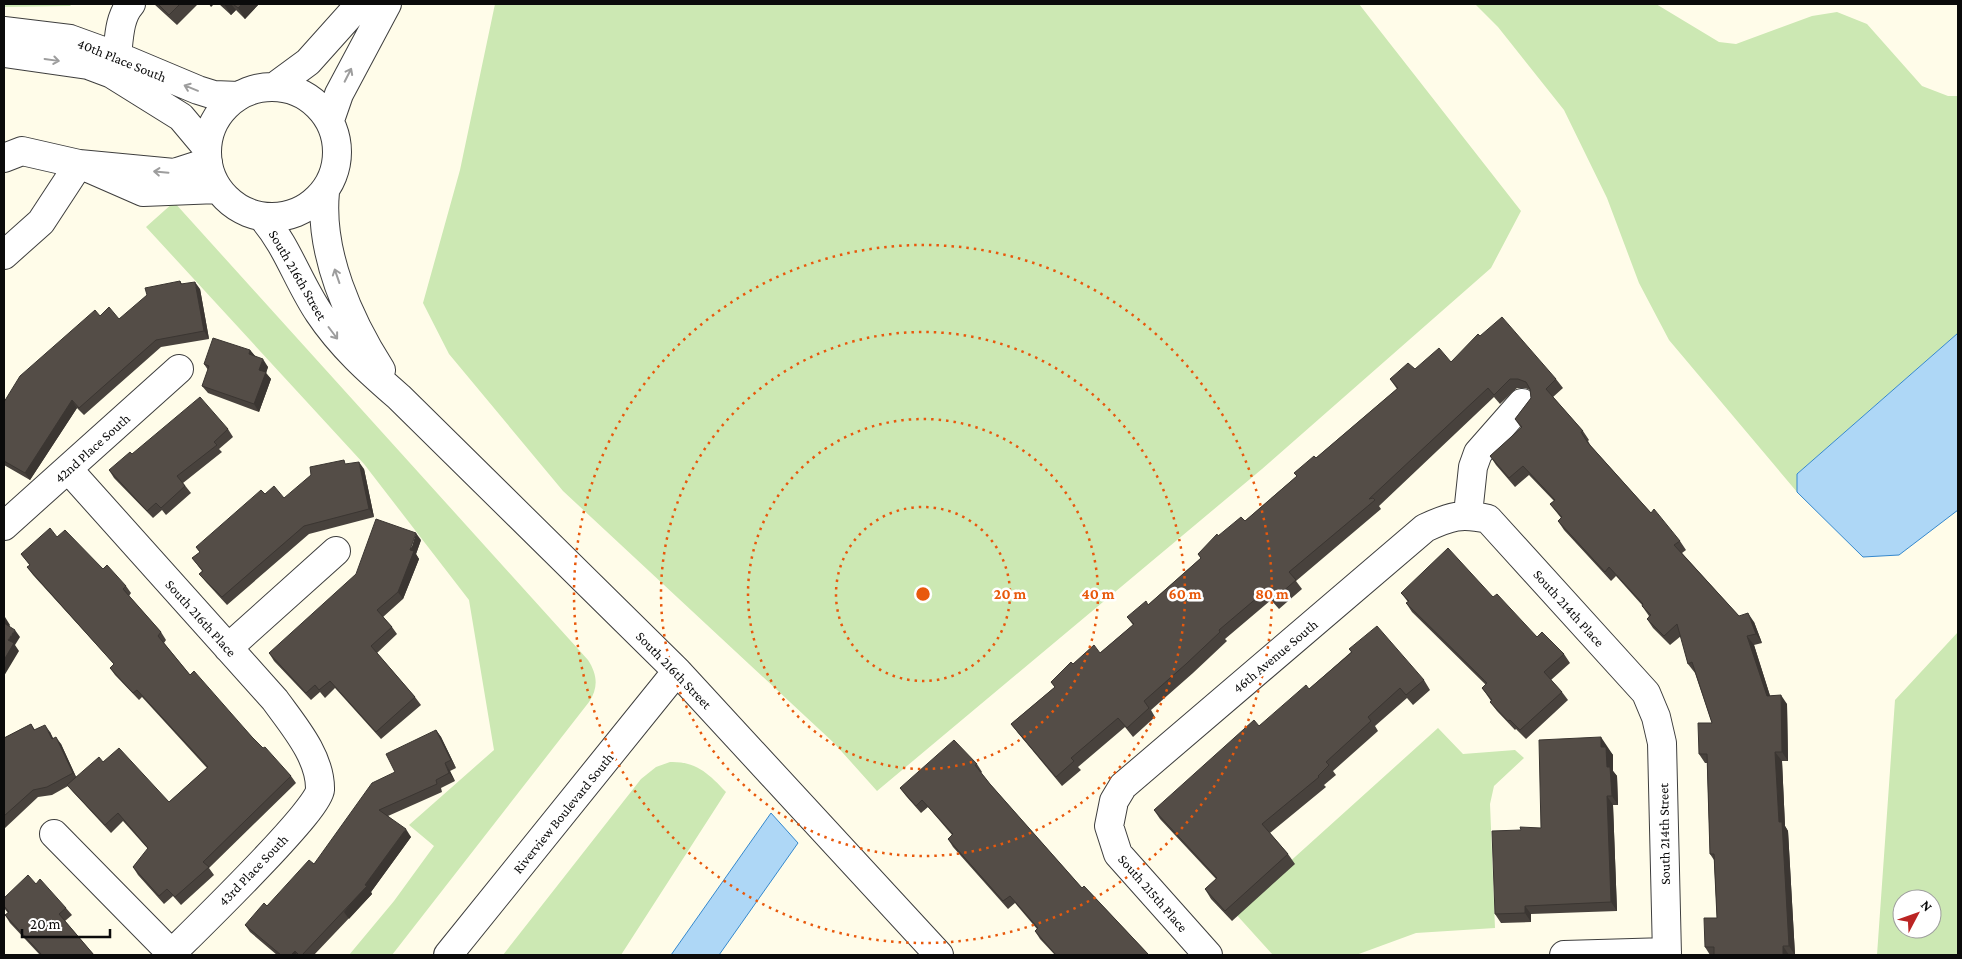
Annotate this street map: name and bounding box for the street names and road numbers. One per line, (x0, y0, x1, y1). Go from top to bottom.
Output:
street label: 40th Place South (75, 35, 169, 85)
street label: South 216th Street (266, 227, 331, 323)
street label: 42nd Place South (51, 410, 133, 486)
street label: South 214th Place (1530, 566, 1608, 650)
street label: South 216th Place (162, 576, 240, 660)
street label: 46th Avenue South (1229, 616, 1321, 696)
street label: South 216th Street (633, 628, 715, 712)
street label: Riverview Boulevard South (509, 749, 617, 877)
street label: South 214th Street (1655, 783, 1673, 885)
street label: 43rd Place South (215, 831, 291, 909)
street label: South 215th Place (1115, 851, 1191, 935)

